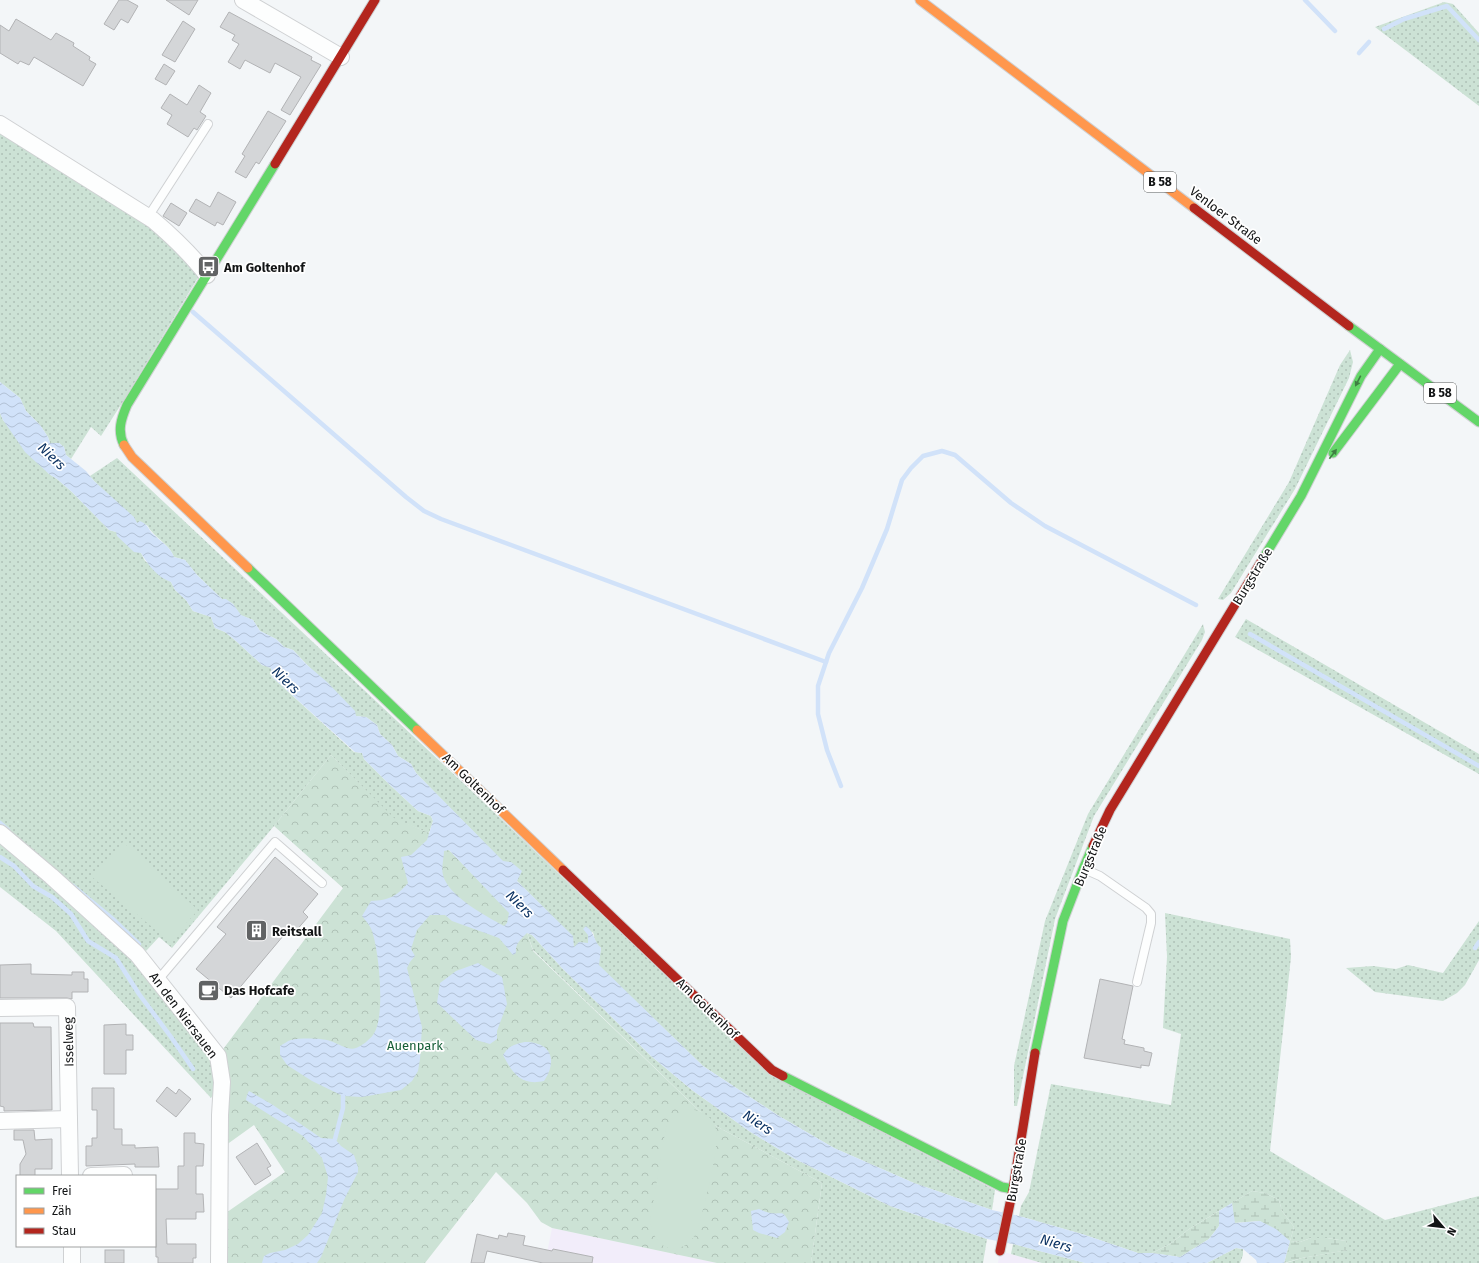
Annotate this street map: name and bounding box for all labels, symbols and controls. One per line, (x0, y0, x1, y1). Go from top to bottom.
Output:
road number: B 58 (1144, 172, 1176, 192)
street label: Venloer Straße (1187, 183, 1265, 247)
bus stop icon: Am Goltenhof (196, 254, 222, 280)
place label: Am Goltenhof (223, 260, 306, 275)
one-way arrow (1355, 375, 1362, 387)
road number: B 58 (1424, 383, 1456, 403)
water label: Niers (34, 439, 70, 474)
one-way arrow (1329, 448, 1337, 459)
street label: Burgstraße (1229, 545, 1275, 608)
water label: Niers (268, 663, 304, 698)
street label: Am Goltenhof (440, 750, 509, 818)
street label: Burgstraße (1071, 824, 1110, 889)
water label: Niers (502, 887, 537, 922)
building icon: Reitstall (244, 918, 270, 944)
place label: Reitstall (272, 924, 322, 939)
street label: An den Niersauen (146, 969, 221, 1061)
street label: Am Goltenhof (674, 975, 743, 1043)
cafe icon: Das Hofcafe (196, 977, 222, 1003)
place label: Das Hofcafe (224, 983, 294, 998)
street label: Isselweg (61, 1017, 76, 1067)
park label: Auenpark (387, 1038, 443, 1053)
water label: Niers (740, 1106, 776, 1139)
street label: Burgstraße (1004, 1137, 1029, 1203)
legend (16, 1175, 156, 1247)
text: Frei (52, 1184, 72, 1198)
text: Zäh (52, 1204, 72, 1218)
north arrow (1423, 1207, 1463, 1247)
text: Stau (52, 1224, 76, 1238)
text: N (1444, 1225, 1459, 1238)
water label: Niers (1038, 1231, 1074, 1256)

